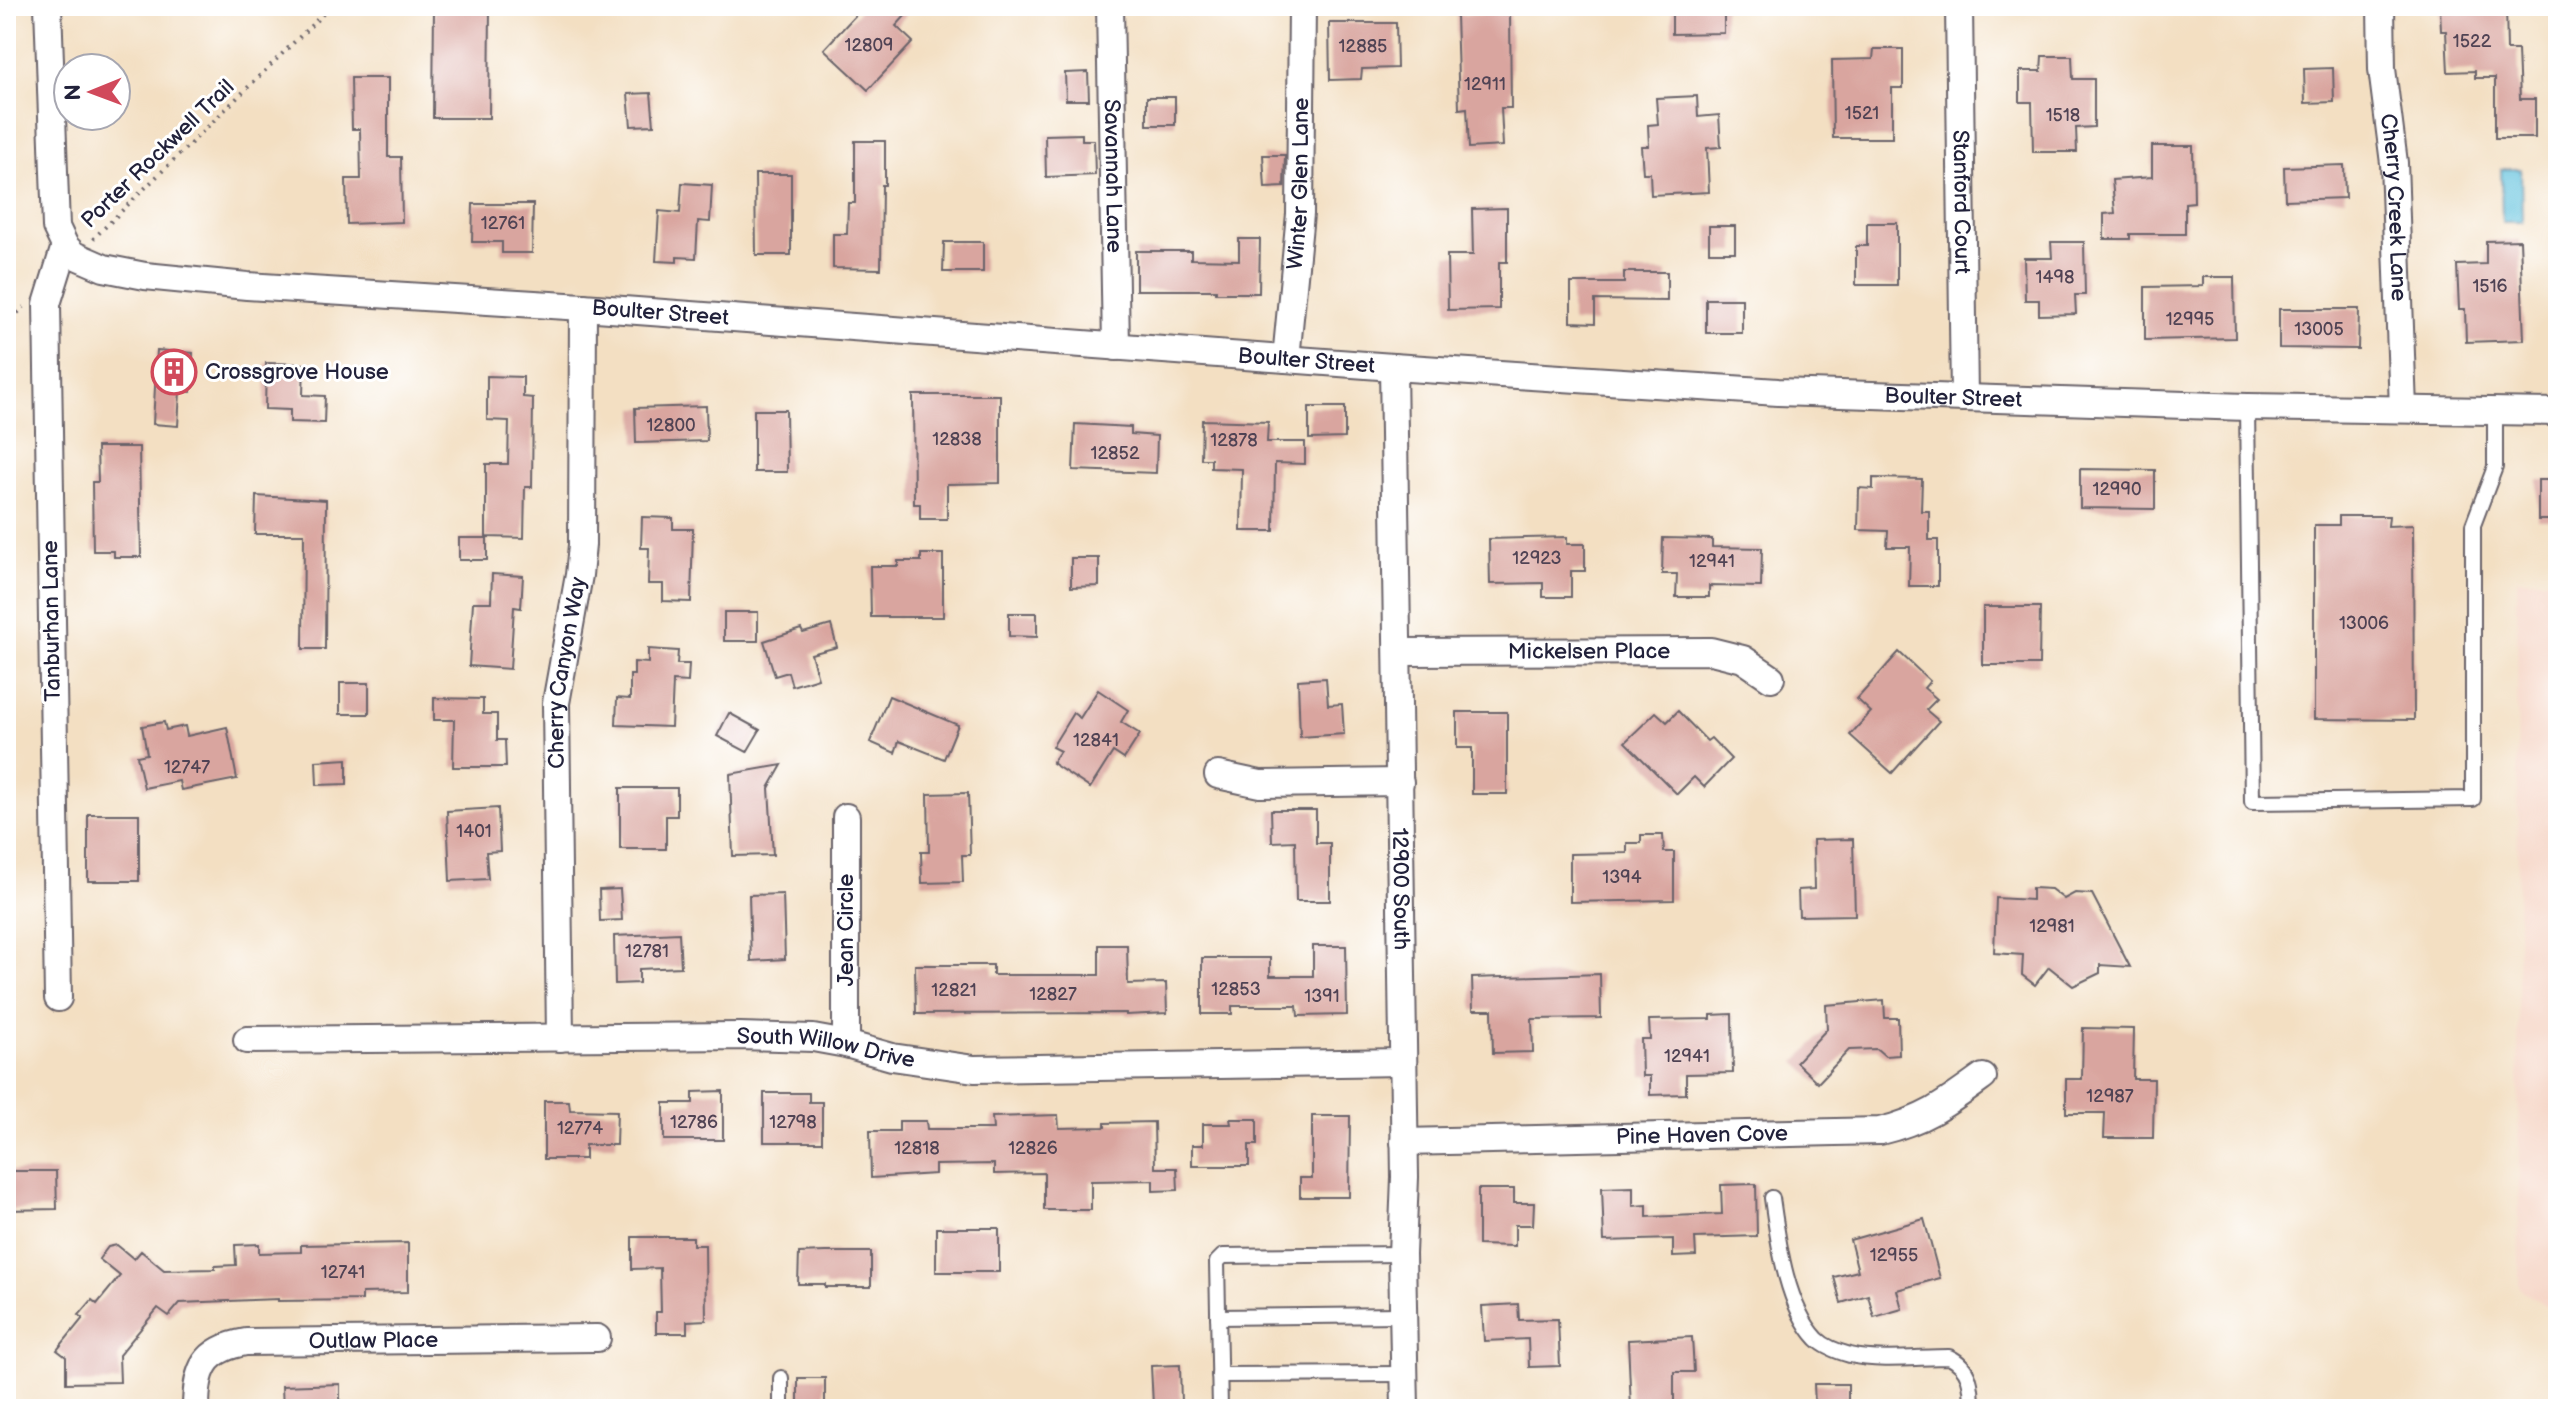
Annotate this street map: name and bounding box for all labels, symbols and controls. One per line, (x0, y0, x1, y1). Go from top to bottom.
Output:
house number: 1522 (2453, 31, 2492, 52)
house number: 12809 (844, 35, 894, 56)
house number: 12885 (1339, 36, 1387, 57)
north arrow (52, 52, 132, 132)
street label: Porter Rockwell Trail (76, 74, 240, 234)
house number: 12911 (1464, 74, 1506, 95)
text: N (60, 84, 87, 101)
street label: Winter Glen Lane (1281, 97, 1315, 271)
street label: Savannah Lane (1098, 99, 1128, 253)
house number: 1521 (1845, 103, 1879, 124)
house number: 1518 (2046, 105, 2080, 126)
street label: Cherry Creek Lane (2374, 112, 2413, 302)
street label: Stanford Court (1947, 130, 1976, 274)
house number: 12761 (481, 213, 525, 234)
house number: 1498 (2036, 267, 2074, 288)
house number: 1516 (2472, 276, 2508, 297)
street label: Boulter Street (591, 294, 730, 331)
house number: 12995 (2166, 309, 2214, 330)
house number: 13005 (2294, 319, 2344, 340)
street label: Boulter Street (1237, 342, 1376, 379)
building icon: Crossgrove House (150, 348, 198, 396)
place label: Crossgrove House (205, 359, 389, 386)
street label: Boulter Street (1884, 382, 2023, 413)
house number: 12800 (646, 415, 696, 436)
house number: 12838 (932, 429, 982, 450)
house number: 12878 (1210, 430, 1258, 451)
house number: 12852 (1090, 443, 1140, 464)
house number: 12990 (2093, 479, 2141, 500)
street label: Tanburhan Lane (37, 540, 67, 702)
house number: 12923 (1512, 548, 1562, 569)
house number: 12941 (1689, 551, 1735, 572)
street label: Cherry Canyon Way (542, 575, 592, 769)
house number: 13006 (2339, 613, 2389, 634)
street label: Mickelsen Place (1508, 638, 1670, 665)
house number: 12841 (1073, 730, 1119, 751)
house number: 12747 (164, 757, 210, 778)
house number: 1401 (456, 821, 492, 842)
street label: 12900 South (1386, 828, 1415, 950)
house number: 1394 (1602, 867, 1642, 888)
street label: Jean Circle (833, 874, 860, 986)
house number: 12981 (2029, 916, 2075, 937)
house number: 12781 (625, 941, 669, 962)
house number: 12853 (1211, 979, 1261, 1000)
house number: 12821 (931, 980, 977, 1001)
house number: 12827 (1029, 984, 1077, 1005)
house number: 1391 (1304, 986, 1340, 1007)
street label: South Willow Drive (736, 1022, 917, 1074)
house number: 12941 (1664, 1046, 1710, 1067)
house number: 12987 (2086, 1086, 2134, 1107)
house number: 12786 (670, 1112, 718, 1133)
house number: 12798 (769, 1112, 817, 1133)
house number: 12774 (557, 1118, 603, 1139)
street label: Pine Haven Cove (1616, 1120, 1788, 1151)
house number: 12818 (894, 1138, 940, 1159)
house number: 12826 (1008, 1138, 1058, 1159)
house number: 12955 (1870, 1245, 1918, 1266)
house number: 12741 (321, 1262, 365, 1283)
street label: Outlaw Place (308, 1326, 438, 1355)

